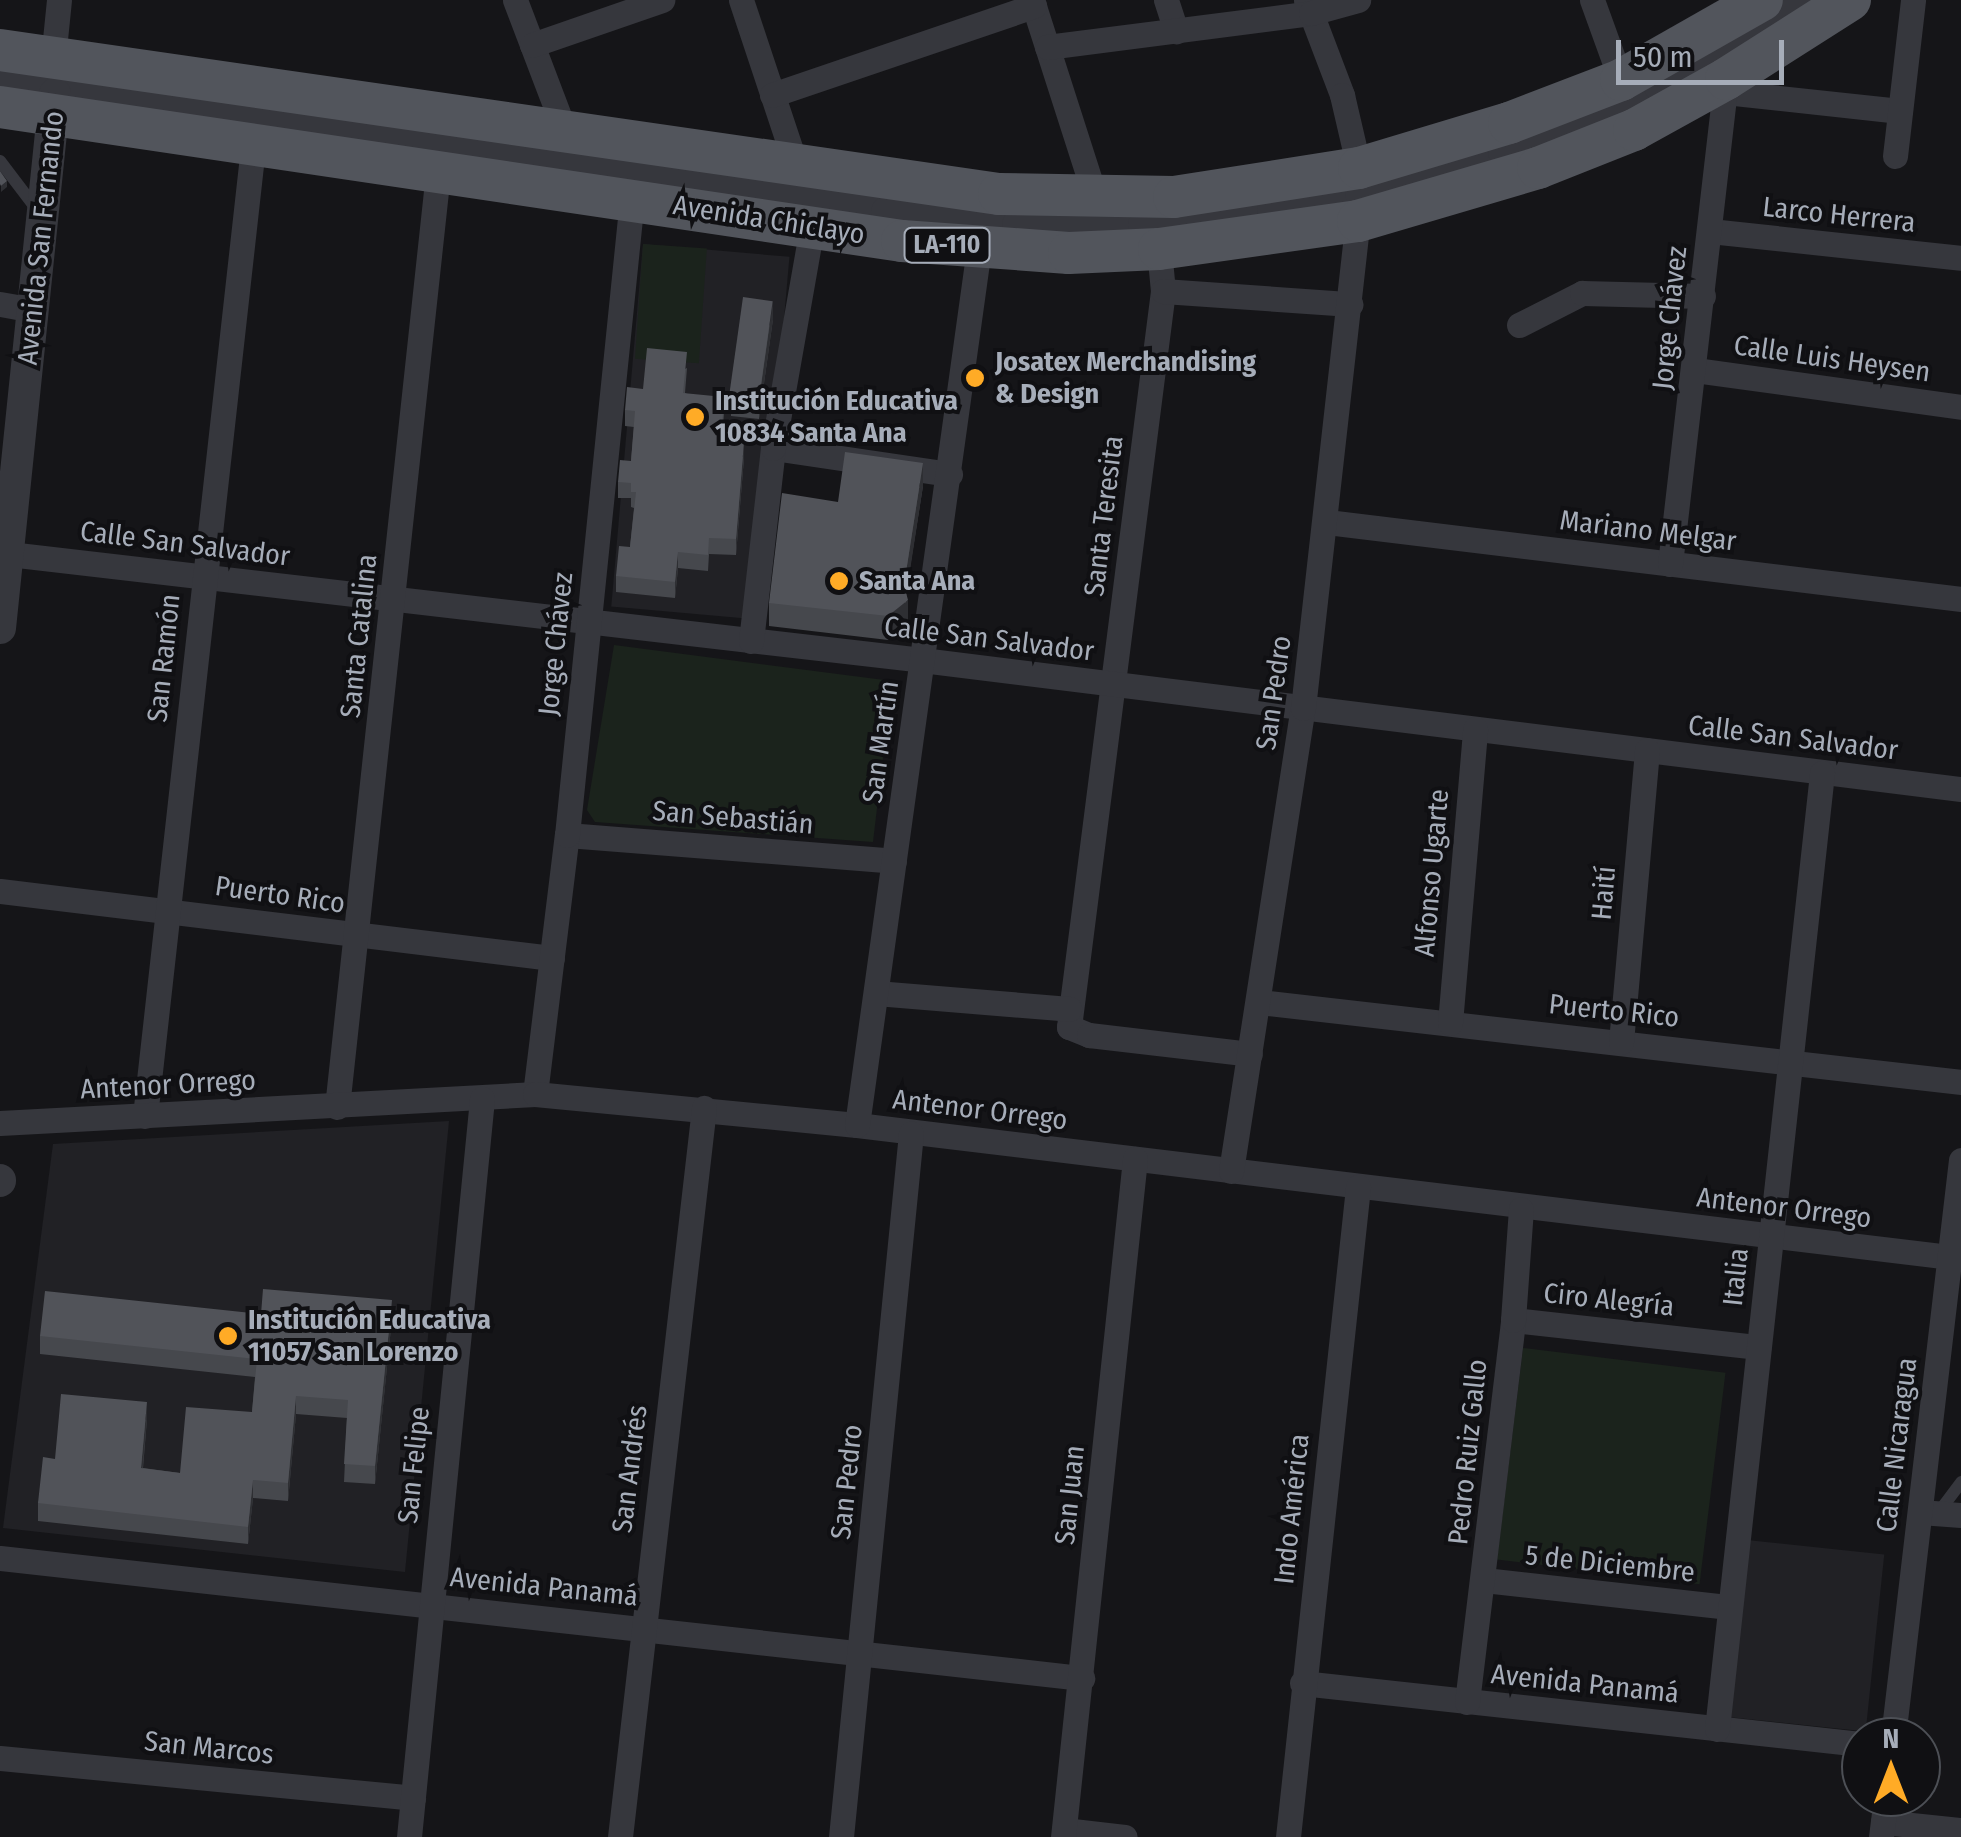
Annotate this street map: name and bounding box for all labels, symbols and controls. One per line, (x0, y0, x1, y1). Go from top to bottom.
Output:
scale bar (1621, 20, 1788, 82)
text: 50 m (1633, 39, 1693, 75)
street label: Avenida San Fernando (11, 110, 71, 366)
street label: Avenida Chiclayo (671, 188, 867, 252)
street label: Larco Herrera (1761, 190, 1917, 240)
road number: LA-110 (902, 225, 992, 265)
street label: Jorge Chávez (1646, 245, 1694, 391)
street label: Calle Luis Heysen (1732, 329, 1932, 389)
place label: Josatex Merchandising & Design (995, 345, 1256, 411)
marker: Josatex Merchandising & Design (964, 367, 986, 389)
place label: Institución Educativa 10834 Santa Ana (715, 384, 958, 450)
marker: Institución Educativa 10834 Santa Ana (684, 406, 706, 428)
street label: Santa Teresita (1077, 434, 1131, 598)
street label: Mariano Melgar (1558, 504, 1738, 558)
street label: Calle San Salvador (78, 514, 292, 574)
street label: Santa Catalina (334, 552, 384, 720)
place label: Santa Ana (859, 564, 975, 598)
marker: Santa Ana (828, 570, 850, 592)
street label: Jorge Chávez (532, 571, 580, 717)
street label: San Ramón (141, 592, 187, 724)
street label: Calle San Salvador (882, 609, 1096, 669)
street label: San Pedro (1249, 634, 1299, 752)
street label: San Martín (856, 679, 906, 805)
street label: Calle San Salvador (1686, 708, 1900, 768)
street label: Alfonso Ugarte (1408, 788, 1456, 958)
street label: San Sebastián (651, 794, 815, 842)
street label: Haití (1585, 865, 1623, 921)
street label: Puerto Rico (213, 869, 347, 921)
street label: Puerto Rico (1547, 987, 1681, 1035)
street label: Antenor Orrego (79, 1064, 257, 1106)
street label: Antenor Orrego (891, 1083, 1069, 1137)
street label: Antenor Orrego (1695, 1181, 1873, 1235)
street label: Italia (1716, 1246, 1756, 1308)
street label: Ciro Alegría (1542, 1276, 1676, 1324)
place label: Institución Educativa 11057 San Lorenzo (248, 1303, 491, 1369)
marker: Institución Educativa 11057 San Lorenzo (217, 1325, 239, 1347)
street label: Calle Nicaragua (1870, 1356, 1924, 1534)
street label: Pedro Ruiz Gallo (1442, 1358, 1494, 1546)
street label: San Andrés (606, 1403, 654, 1535)
street label: San Felipe (391, 1405, 437, 1525)
street label: San Pedro (824, 1423, 870, 1541)
street label: Indo América (1267, 1432, 1317, 1586)
street label: San Juan (1048, 1444, 1092, 1546)
street label: 5 de Diciembre (1524, 1538, 1696, 1590)
street label: Avenida Panamá (448, 1560, 640, 1614)
street label: Avenida Panamá (1489, 1657, 1681, 1711)
north arrow (1841, 1717, 1941, 1817)
text: N (1883, 1722, 1899, 1755)
street label: San Marcos (143, 1725, 275, 1771)

